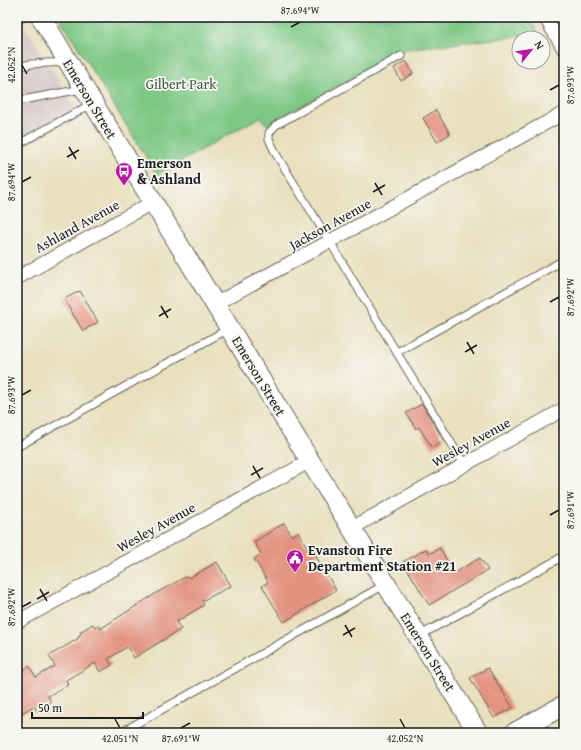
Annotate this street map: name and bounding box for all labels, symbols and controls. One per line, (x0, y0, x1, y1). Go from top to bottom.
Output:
text: 87.694°W (281, 3, 320, 18)
north arrow (511, 30, 551, 70)
text: N (531, 38, 549, 53)
text: 42.052°N (4, 46, 19, 83)
street label: Emerson Street (58, 55, 122, 143)
text: 87.693°W (563, 65, 578, 104)
park label: Gilbert Park (146, 74, 217, 94)
place label: Emerson & Ashland (137, 153, 201, 189)
bus stop icon: Emerson & Ashland (114, 161, 134, 186)
text: 87.694°W (4, 162, 19, 201)
street label: Jackson Avenue (284, 193, 375, 256)
street label: Ashland Avenue (31, 194, 123, 258)
text: 87.692°W (563, 277, 578, 316)
street label: Emerson Street (227, 332, 291, 420)
text: 87.693°W (4, 375, 19, 414)
street label: Wesley Avenue (428, 412, 514, 472)
text: 87.691°W (563, 490, 578, 529)
street label: Wesley Avenue (113, 497, 199, 557)
place label: Evanston Fire Department Station #21 (308, 540, 456, 576)
public building icon: Evanston Fire Department Station #21 (285, 548, 305, 573)
text: 87.692°W (4, 587, 19, 626)
street label: Emerson Street (396, 609, 460, 695)
scale bar (32, 694, 143, 720)
text: 50 m (38, 699, 62, 716)
text: 42.051°N (102, 731, 139, 746)
text: 87.691°W (162, 731, 201, 746)
text: 42.052°N (387, 731, 424, 746)

